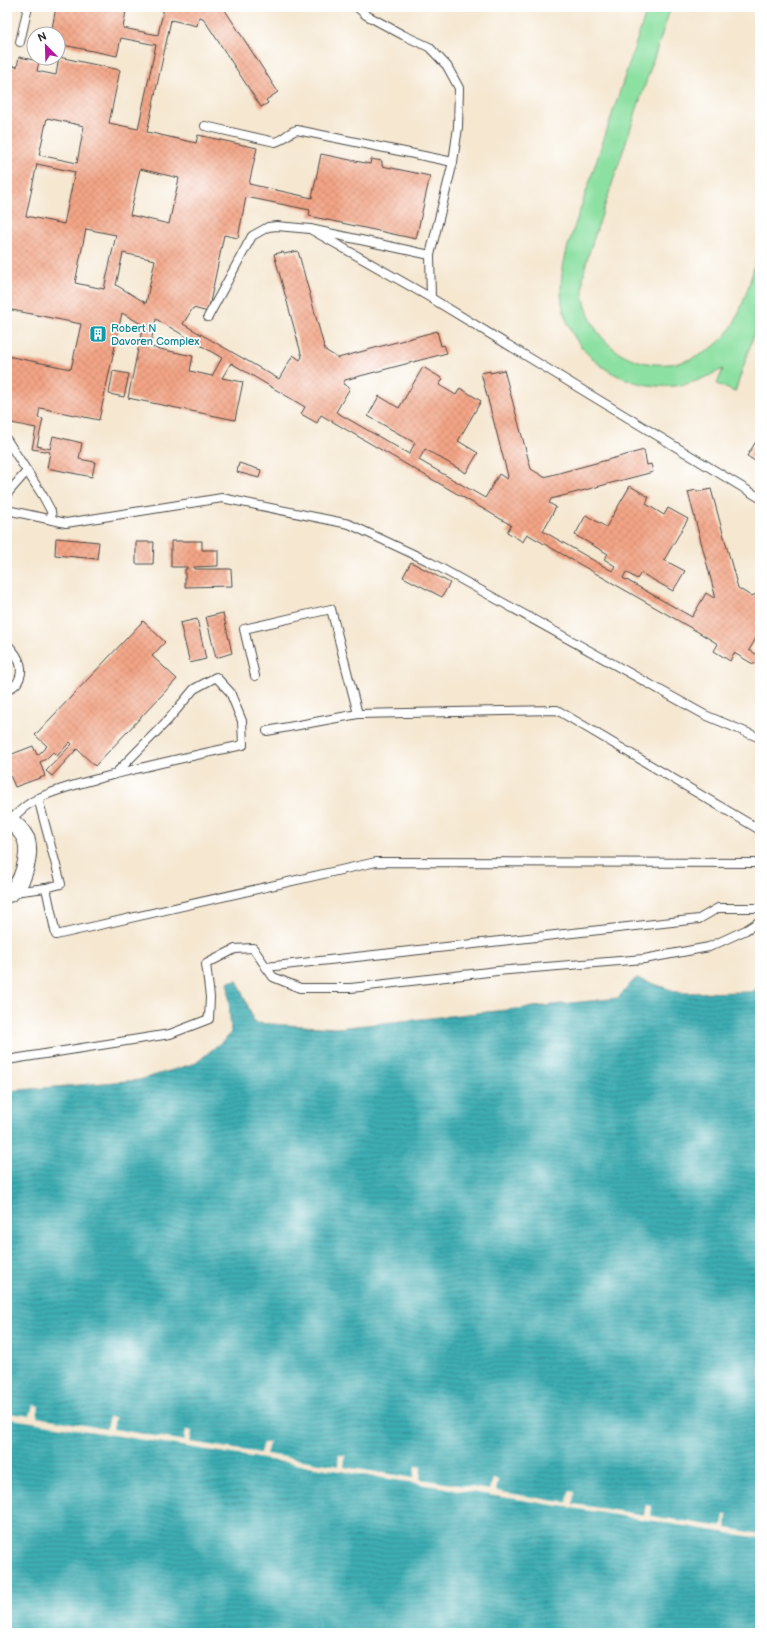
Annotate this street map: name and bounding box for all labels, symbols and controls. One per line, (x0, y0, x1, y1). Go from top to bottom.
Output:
north arrow (26, 26, 66, 66)
text: N (36, 30, 49, 45)
place label: Robert N Davoren Complex (111, 322, 199, 348)
building icon: Robert N Davoren Complex (88, 324, 108, 344)

